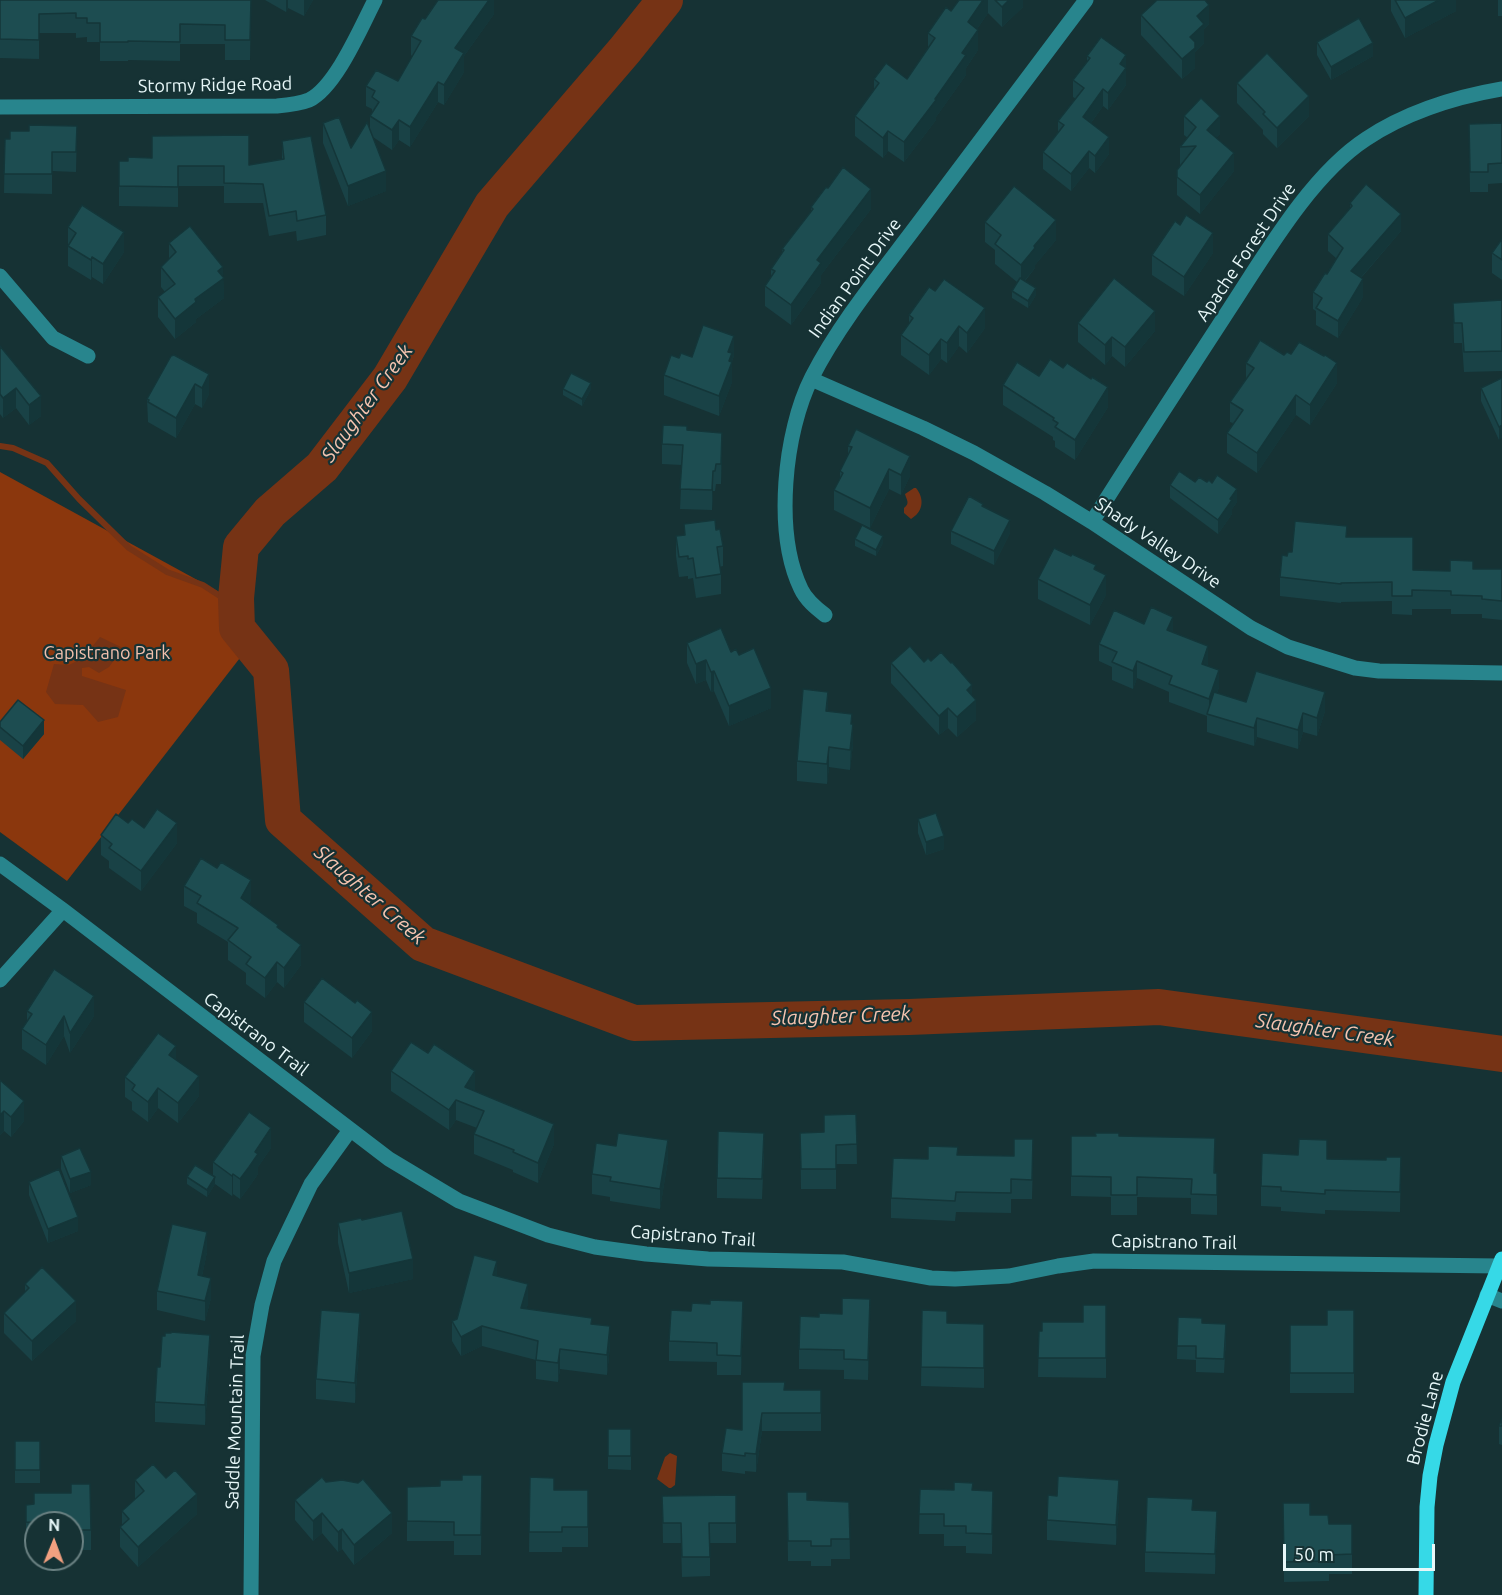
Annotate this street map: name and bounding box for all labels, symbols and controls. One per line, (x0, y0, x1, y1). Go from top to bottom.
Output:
street label: Stormy Ridge Road (138, 73, 292, 97)
street label: Apache Forest Drive (1192, 179, 1300, 325)
street label: Indian Point Drive (804, 214, 906, 342)
water label: Slaughter Creek (316, 339, 418, 467)
street label: Shady Valley Drive (1091, 493, 1225, 593)
park label: Capistrano Park (44, 642, 170, 664)
water label: Slaughter Creek (309, 840, 431, 950)
street label: Capistrano Trail (199, 988, 313, 1080)
water label: Slaughter Creek (771, 1002, 911, 1030)
water label: Slaughter Creek (1254, 1008, 1396, 1052)
street label: Capistrano Trail (630, 1221, 756, 1251)
street label: Capistrano Trail (1111, 1230, 1237, 1254)
street label: Saddle Mountain Trail (221, 1334, 249, 1510)
street label: Brodie Lane (1402, 1369, 1448, 1467)
north arrow (24, 1511, 84, 1571)
text: N (48, 1516, 60, 1534)
scale bar (1286, 1532, 1438, 1570)
text: 50 m (1294, 1544, 1334, 1564)

